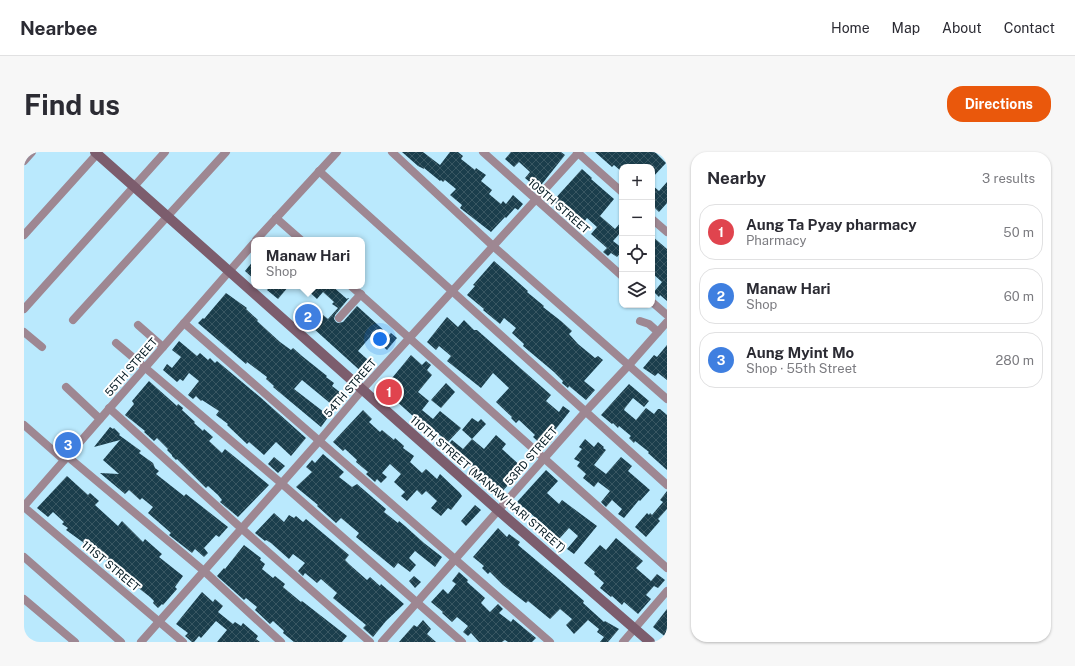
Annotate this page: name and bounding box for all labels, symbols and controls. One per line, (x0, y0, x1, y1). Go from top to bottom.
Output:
text: Nearbee (20, 17, 98, 39)
text: Home (831, 20, 870, 36)
text: Map (892, 20, 920, 36)
text: About (942, 20, 982, 36)
text: Contact (1004, 20, 1055, 36)
button: Directions (947, 86, 1051, 122)
text: Find us (24, 88, 120, 121)
map controls (619, 164, 655, 308)
button: + (619, 164, 655, 200)
text: Nearby (707, 168, 766, 188)
text: 3 results (982, 171, 1035, 186)
street label: 109TH STREET (526, 176, 592, 236)
button: − (619, 200, 655, 236)
text: Aung Ta Pyay pharmacy (746, 216, 917, 233)
text: 1 (718, 225, 724, 240)
text: 50 m (1003, 225, 1034, 240)
text: Pharmacy (746, 233, 806, 248)
button: locate (619, 236, 655, 272)
popup (251, 237, 365, 289)
text: Manaw Hari (266, 247, 350, 264)
text: Shop (266, 264, 297, 279)
button: layers (619, 272, 655, 308)
text: Manaw Hari (746, 280, 831, 297)
text: 2 (717, 289, 725, 304)
text: 60 m (1004, 289, 1034, 304)
text: Shop (746, 297, 777, 312)
pin: 2 (295, 302, 321, 332)
your location (370, 329, 390, 349)
street label: 55TH STREET (102, 335, 160, 399)
text: Aung Myint Mo (746, 344, 854, 361)
text: 3 (717, 353, 725, 368)
text: 280 m (996, 353, 1034, 368)
street label: 54TH STREET (322, 356, 379, 419)
text: Shop · 55th Street (746, 361, 857, 376)
pin: 1 (376, 377, 402, 407)
street label: 110TH STREET (MANAW HARI STREET) (408, 414, 568, 554)
street label: 53RD STREET (502, 424, 560, 488)
pin: 3 (55, 430, 81, 460)
street label: 111ST STREET (80, 538, 143, 594)

